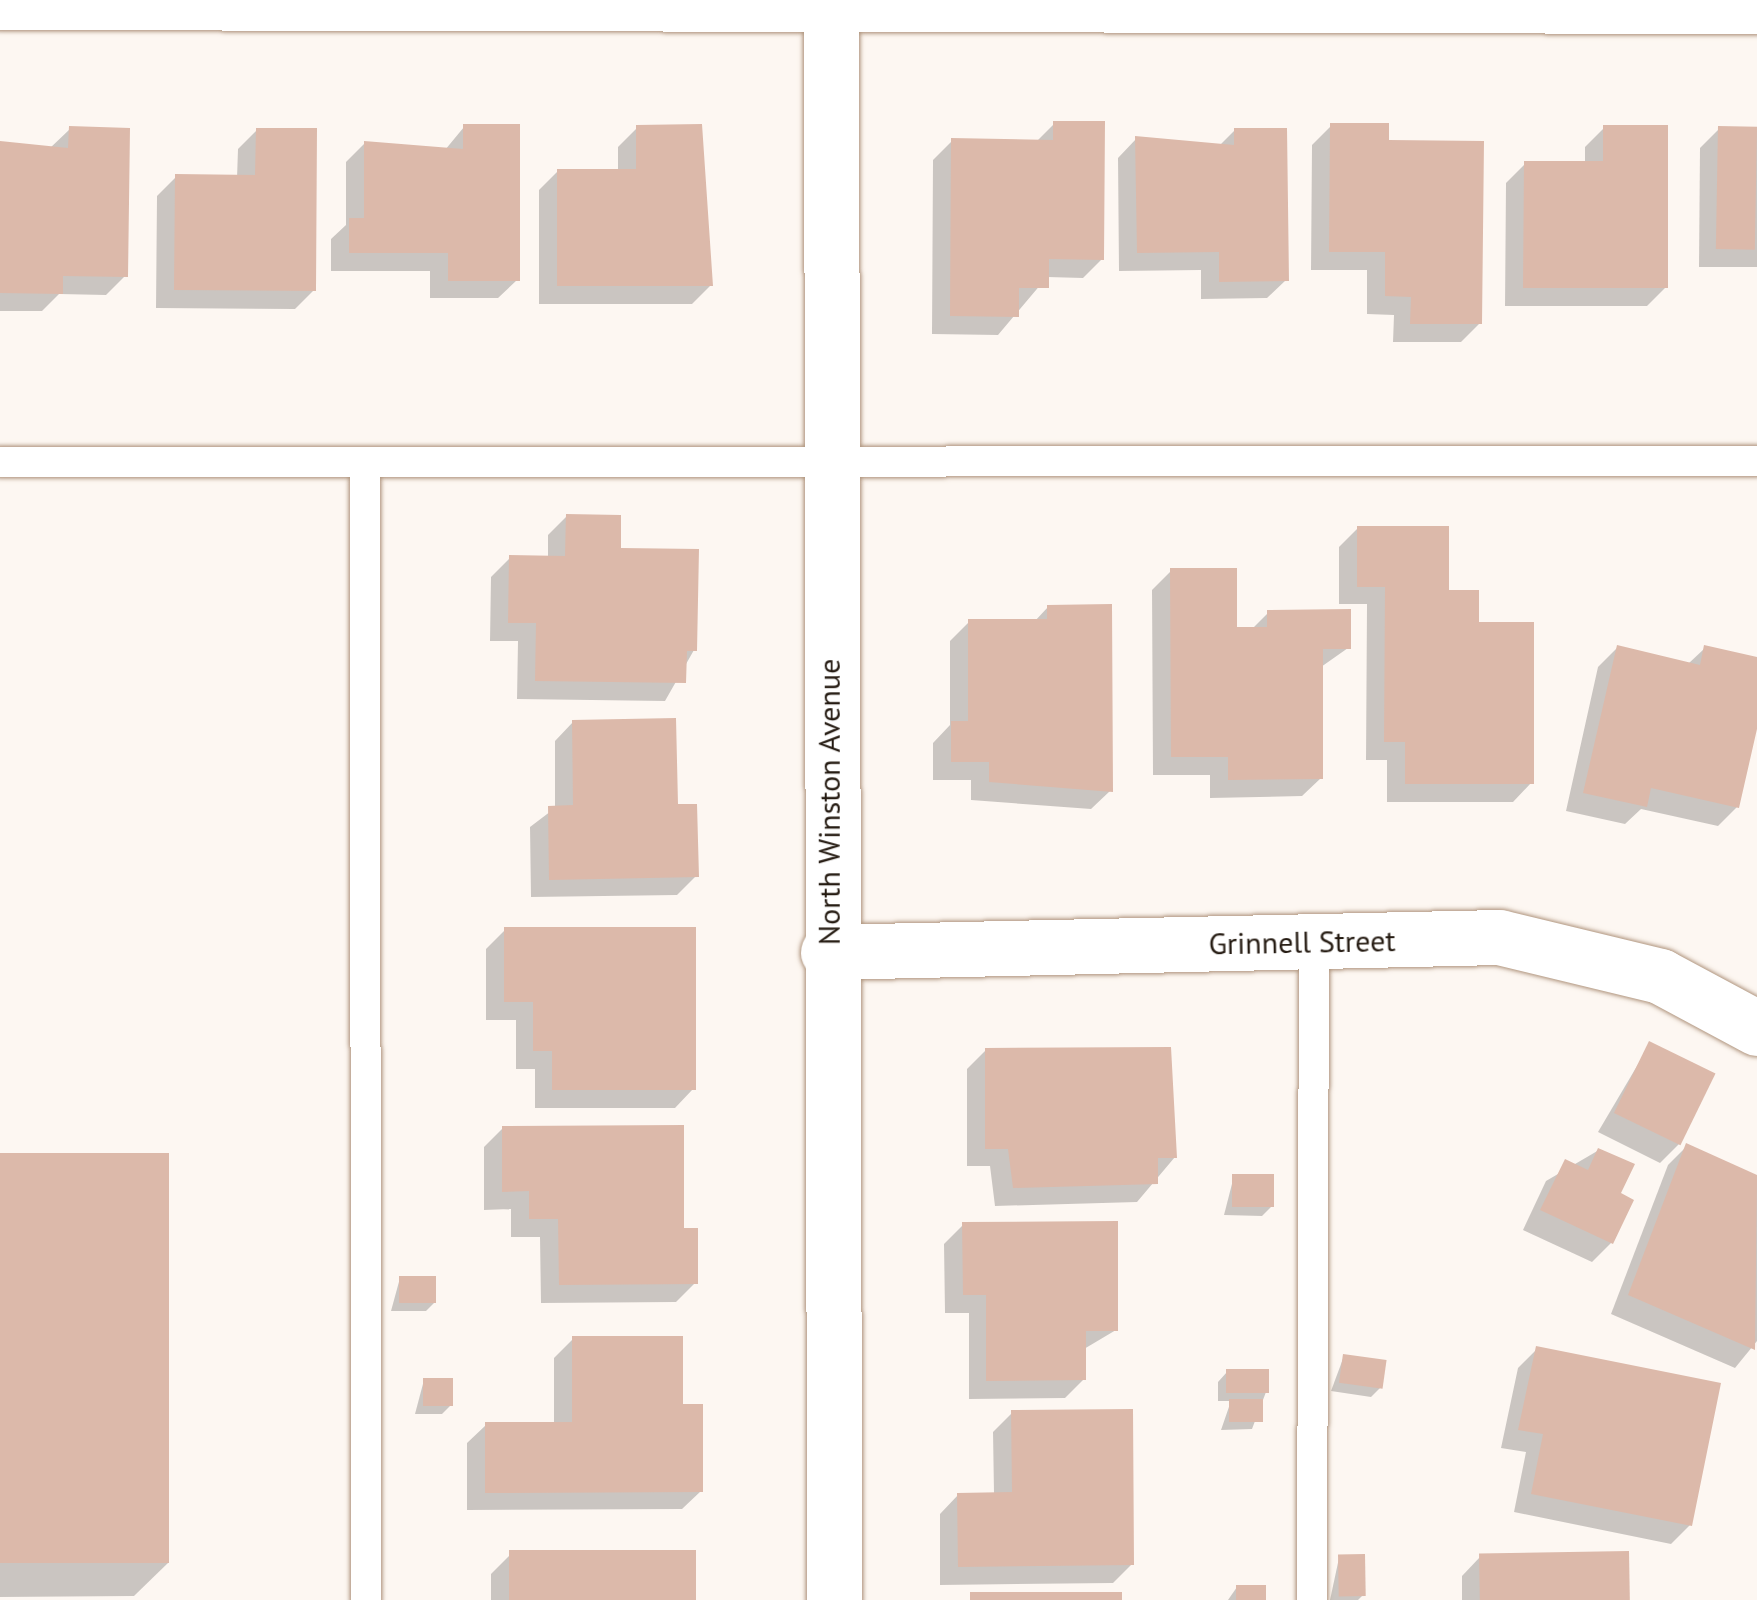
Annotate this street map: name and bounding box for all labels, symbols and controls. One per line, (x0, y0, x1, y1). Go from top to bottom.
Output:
street label: North Winston Avenue (811, 658, 847, 946)
street label: Grinnell Street (1208, 922, 1396, 962)

